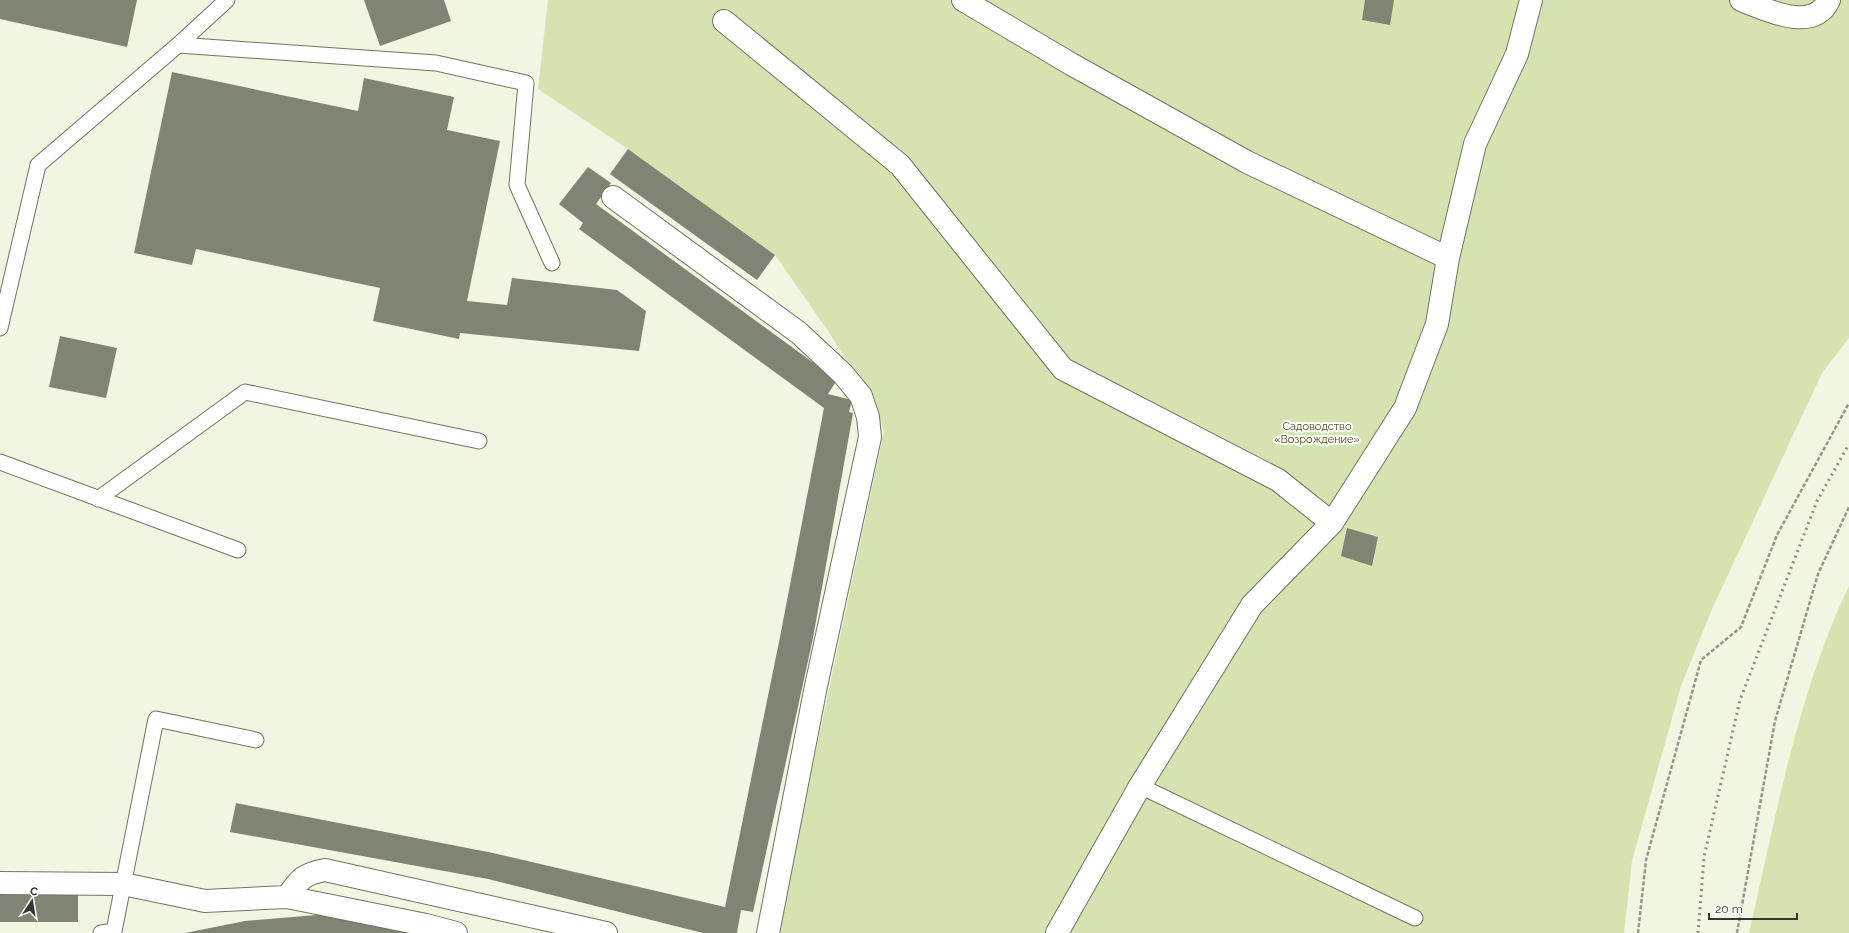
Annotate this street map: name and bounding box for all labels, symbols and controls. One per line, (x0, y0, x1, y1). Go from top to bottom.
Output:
park label: Садоводство «Возрождение» (1274, 420, 1360, 446)
north arrow (12, 881, 52, 921)
text: С (29, 885, 39, 899)
scale bar (1709, 895, 1797, 921)
text: 20 m (1715, 902, 1743, 916)

